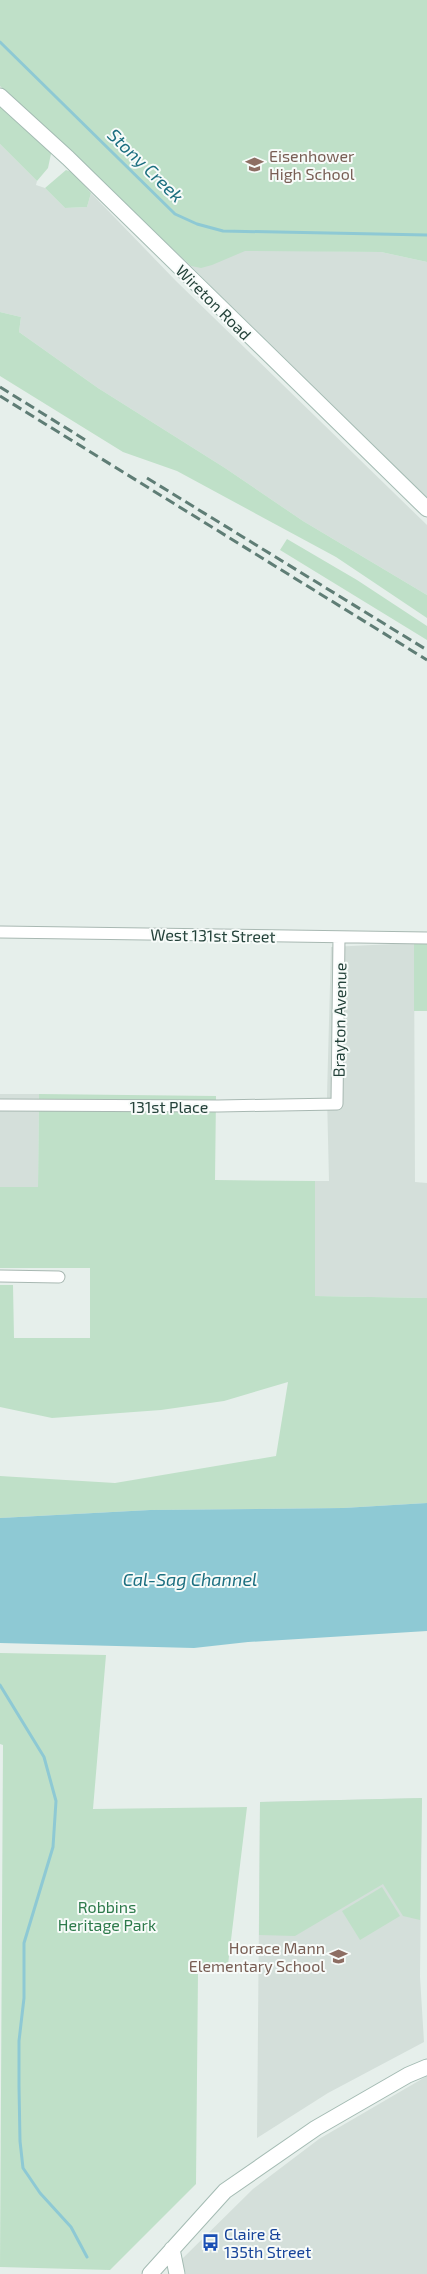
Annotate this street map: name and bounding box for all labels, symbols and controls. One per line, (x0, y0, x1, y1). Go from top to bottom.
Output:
water label: Stony Creek (104, 123, 188, 207)
place label: Eisenhower High School (269, 146, 355, 183)
school or university icon: Eisenhower High School (245, 154, 265, 174)
street label: Wireton Road (172, 260, 256, 344)
street label: West 131st Street (150, 924, 276, 946)
street label: Brayton Avenue (328, 962, 350, 1078)
street label: 131st Place (130, 1097, 208, 1116)
water label: Cal-Sag Channel (123, 1568, 257, 1590)
park label: Robbins Heritage Park (58, 1897, 156, 1934)
place label: Horace Mann Elementary School (189, 1938, 325, 1975)
school or university icon: Horace Mann Elementary School (329, 1946, 349, 1966)
place label: Claire & 135th Street (224, 2224, 311, 2261)
bus stop icon: Claire & 135th Street (200, 2232, 220, 2252)

